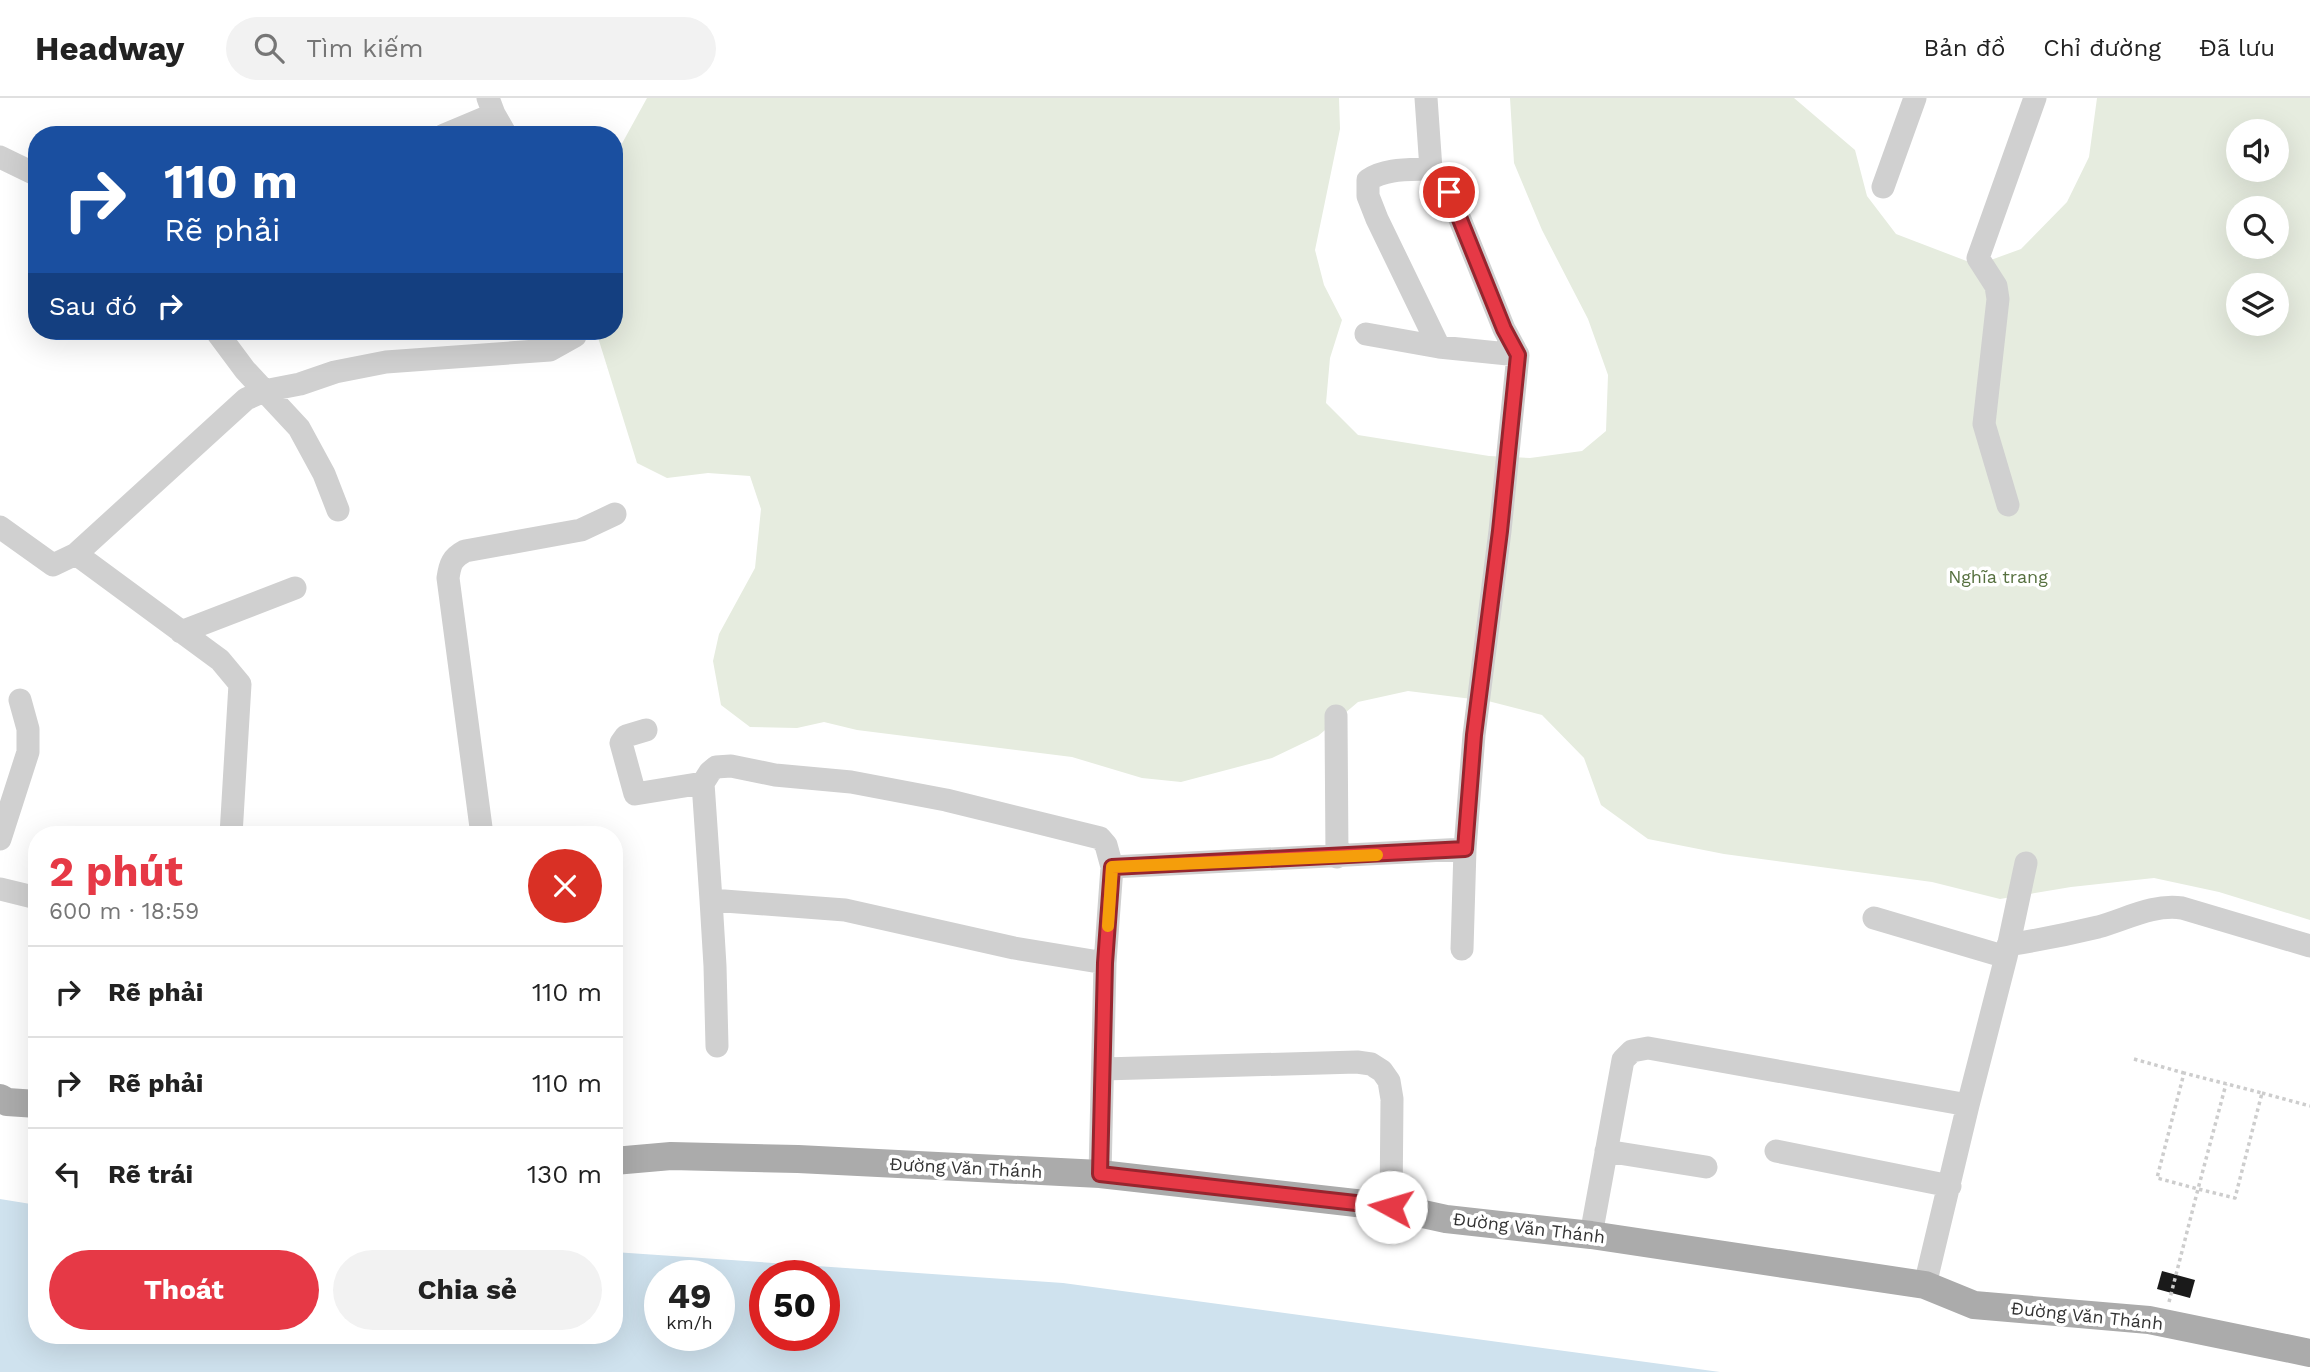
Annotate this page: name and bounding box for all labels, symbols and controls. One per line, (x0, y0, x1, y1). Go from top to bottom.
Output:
search box (226, 17, 716, 80)
text: Headway (35, 29, 184, 68)
icon: search (250, 29, 288, 67)
text: Tìm kiếm (306, 33, 424, 63)
text: Bản đồ (1924, 34, 2005, 62)
text: Chỉ đường (2043, 34, 2161, 62)
text: Đã lưu (2199, 34, 2275, 62)
map controls (2226, 119, 2289, 336)
button: sound (2226, 119, 2289, 182)
text: 110 m (164, 152, 298, 210)
icon: right (49, 154, 140, 245)
pin (1419, 162, 1479, 222)
icon: arrive (1430, 173, 1468, 211)
button: search (2226, 196, 2289, 259)
text: Rẽ phải (164, 211, 281, 249)
button: layers (2226, 273, 2289, 336)
icon: right (151, 287, 189, 325)
text: Sau đó (49, 291, 137, 321)
park label: Nghĩa trang (1948, 566, 2048, 587)
text: 2 phút (49, 847, 183, 896)
button: close (528, 849, 602, 923)
text: 600 m · 18:59 (49, 898, 199, 925)
icon: right (49, 973, 87, 1011)
text: Rẽ phải (108, 977, 203, 1007)
text: 110 m (532, 977, 602, 1007)
icon: right (49, 1064, 87, 1102)
text: Rẽ phải (108, 1068, 203, 1098)
text: 110 m (532, 1068, 602, 1098)
street label: Đường Văn Thánh (889, 1153, 1043, 1182)
icon: left (49, 1155, 87, 1193)
text: Rẽ trái (108, 1159, 193, 1189)
text: 130 m (527, 1159, 602, 1189)
position arrow (1354, 1170, 1428, 1244)
street label: Đường Văn Thánh (1452, 1208, 1606, 1247)
button: Thoát (49, 1250, 319, 1330)
button: Chia sẻ (333, 1250, 602, 1330)
speed limit sign: 50 (749, 1260, 840, 1351)
text: 49 (667, 1275, 712, 1317)
street label: Đường Văn Thánh (2010, 1297, 2164, 1334)
text: km/h (666, 1312, 713, 1333)

